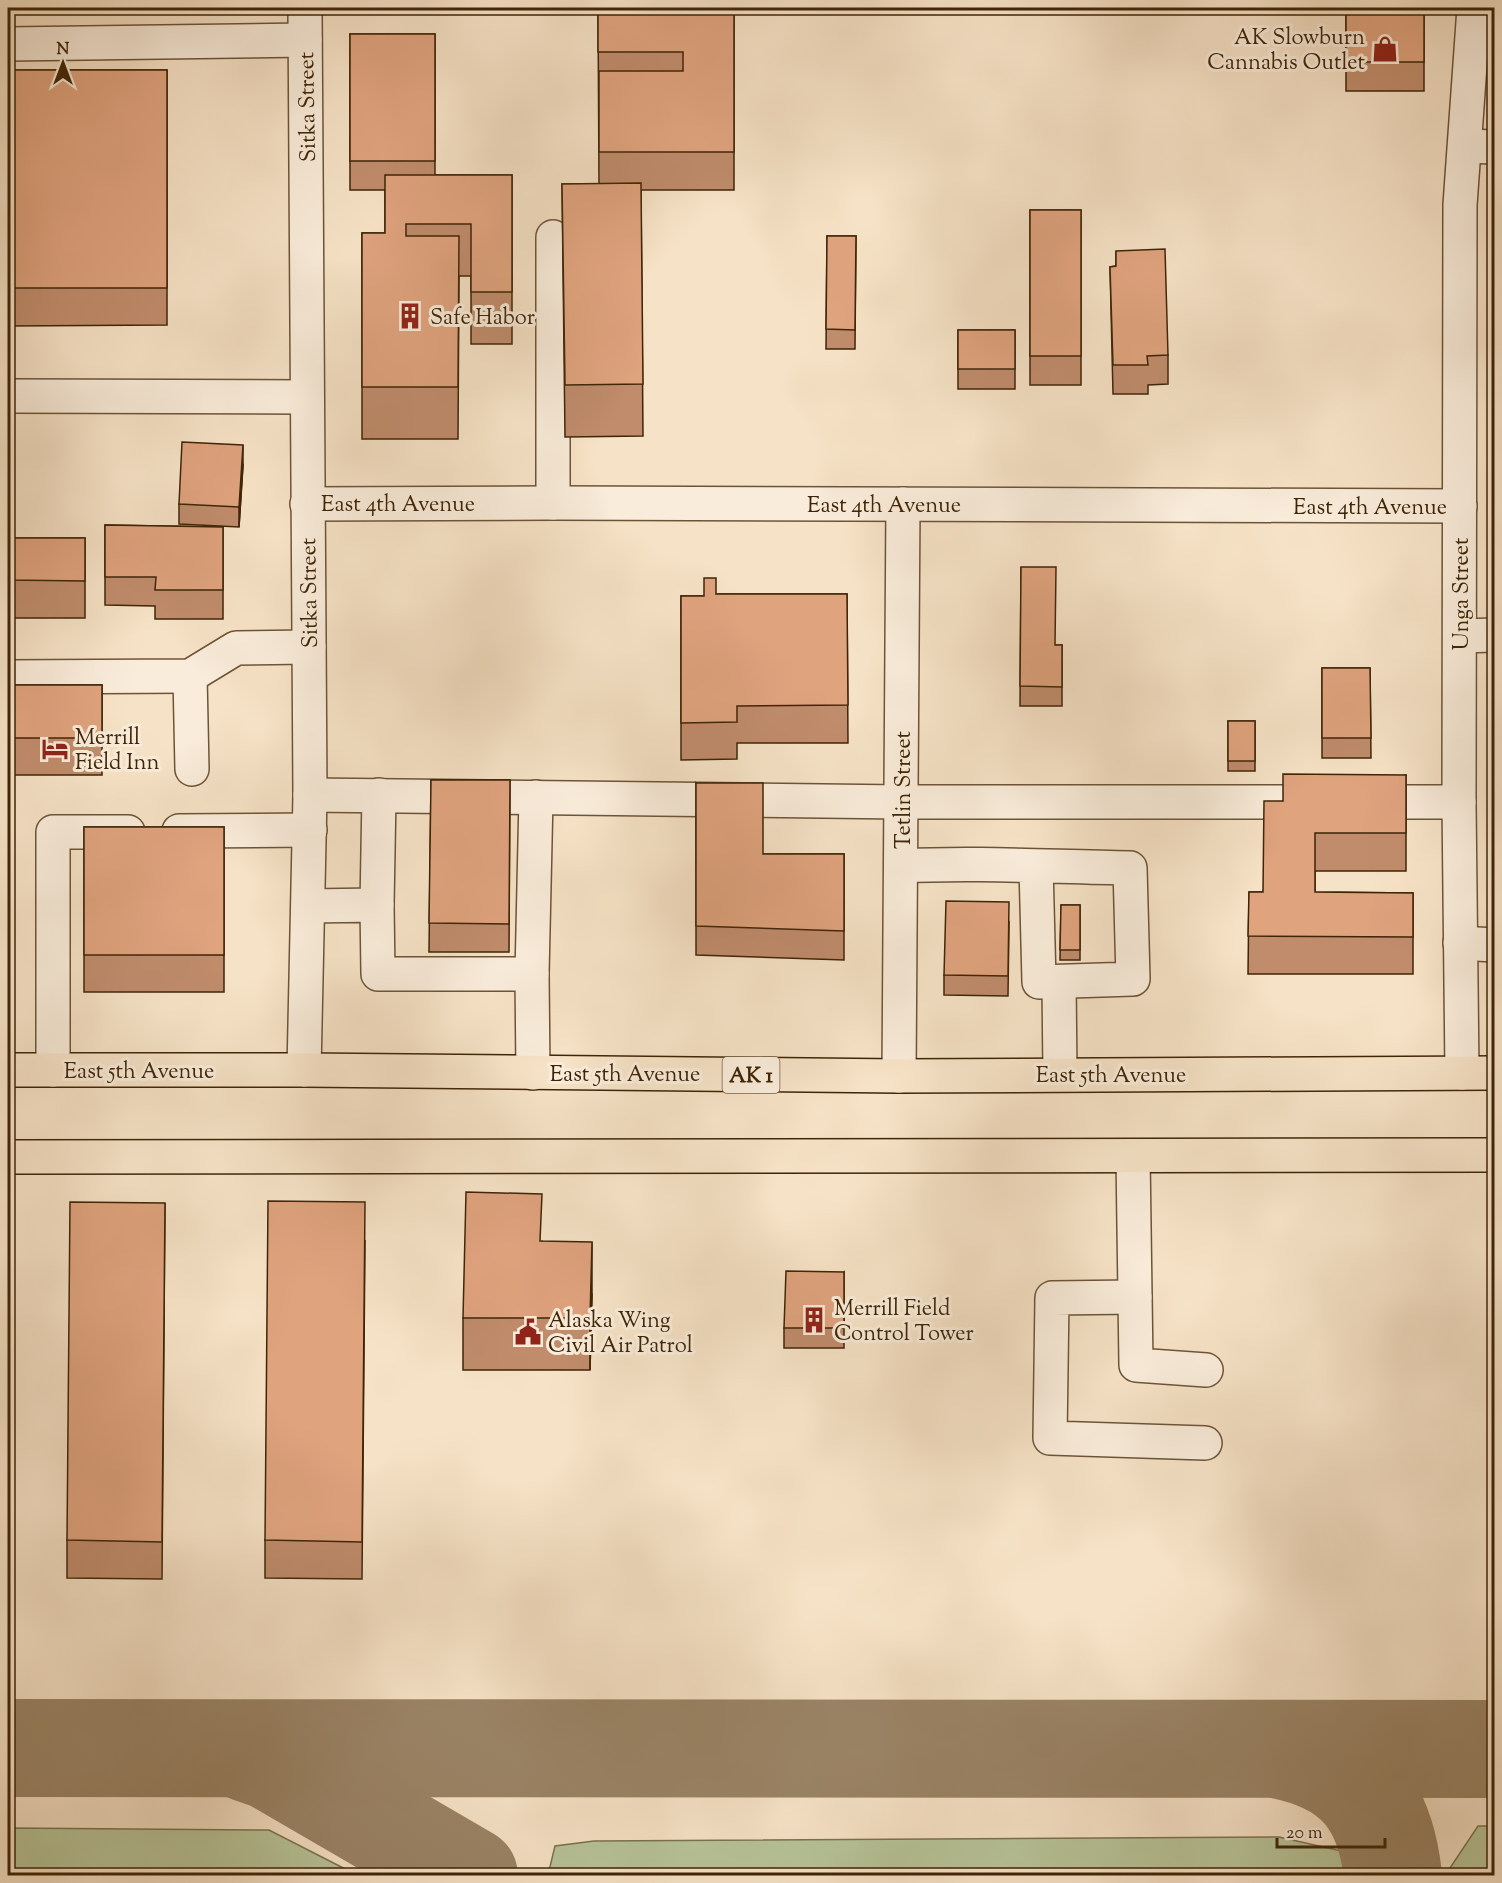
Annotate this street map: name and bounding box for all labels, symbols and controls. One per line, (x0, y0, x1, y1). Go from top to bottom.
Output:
place label: AK Slowburn Cannabis Outlet (1207, 23, 1365, 80)
north arrow (33, 33, 93, 93)
shop icon: AK Slowburn Cannabis Outlet (1370, 34, 1400, 64)
text: N (57, 39, 70, 62)
street label: Sitka Street (292, 51, 326, 162)
building icon: Safe Habor (395, 301, 425, 331)
place label: Safe Habor (430, 303, 535, 335)
street label: East 4th Avenue (321, 490, 475, 522)
street label: East 4th Avenue (807, 491, 961, 523)
street label: East 4th Avenue (1293, 493, 1447, 525)
street label: Sitka Street (294, 537, 328, 648)
street label: Unga Street (1447, 537, 1479, 651)
place label: Merrill Field Inn (75, 723, 159, 780)
street label: Tetlin Street (889, 730, 921, 849)
hotel icon: Merrill Field Inn (40, 734, 70, 764)
street label: East 5th Avenue (64, 1057, 214, 1089)
road number: AK 1 (722, 1057, 780, 1093)
street label: East 5th Avenue (550, 1060, 700, 1092)
street label: East 5th Avenue (1036, 1061, 1186, 1093)
place label: Merrill Field Control Tower (834, 1294, 974, 1351)
building icon: Merrill Field Control Tower (799, 1305, 829, 1335)
place label: Alaska Wing Civil Air Patrol (548, 1306, 693, 1363)
public building icon: Alaska Wing Civil Air Patrol (513, 1317, 543, 1347)
scale bar (1277, 1811, 1385, 1849)
text: 20 m (1286, 1821, 1323, 1847)

